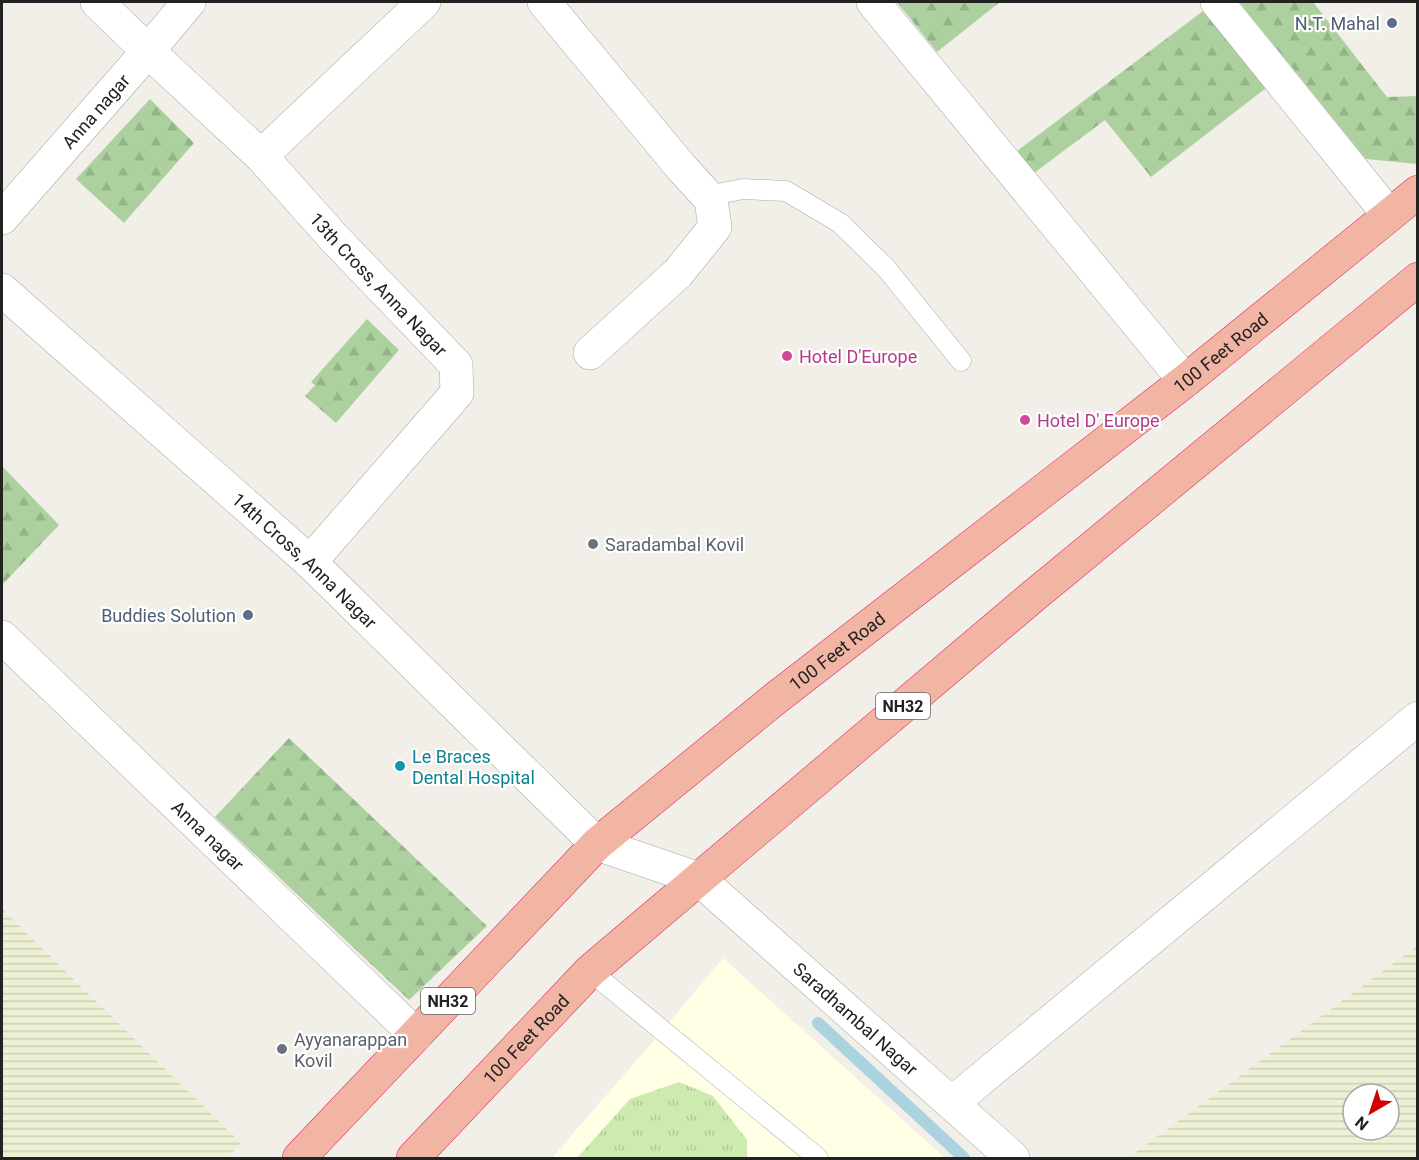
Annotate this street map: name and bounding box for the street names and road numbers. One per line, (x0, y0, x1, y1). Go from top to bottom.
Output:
street label: Anna nagar (57, 70, 134, 153)
street label: 13th Cross, Anna Nagar (306, 208, 452, 360)
street label: 100 Feet Road (1169, 308, 1272, 397)
street label: 14th Cross, Anna Nagar (228, 488, 381, 633)
street label: 100 Feet Road (785, 607, 889, 694)
road number: NH32 (876, 693, 930, 719)
street label: Anna nagar (168, 796, 249, 875)
street label: Saradhambal Nagar (789, 958, 922, 1079)
road number: NH32 (421, 988, 475, 1014)
street label: 100 Feet Road (478, 990, 573, 1088)

